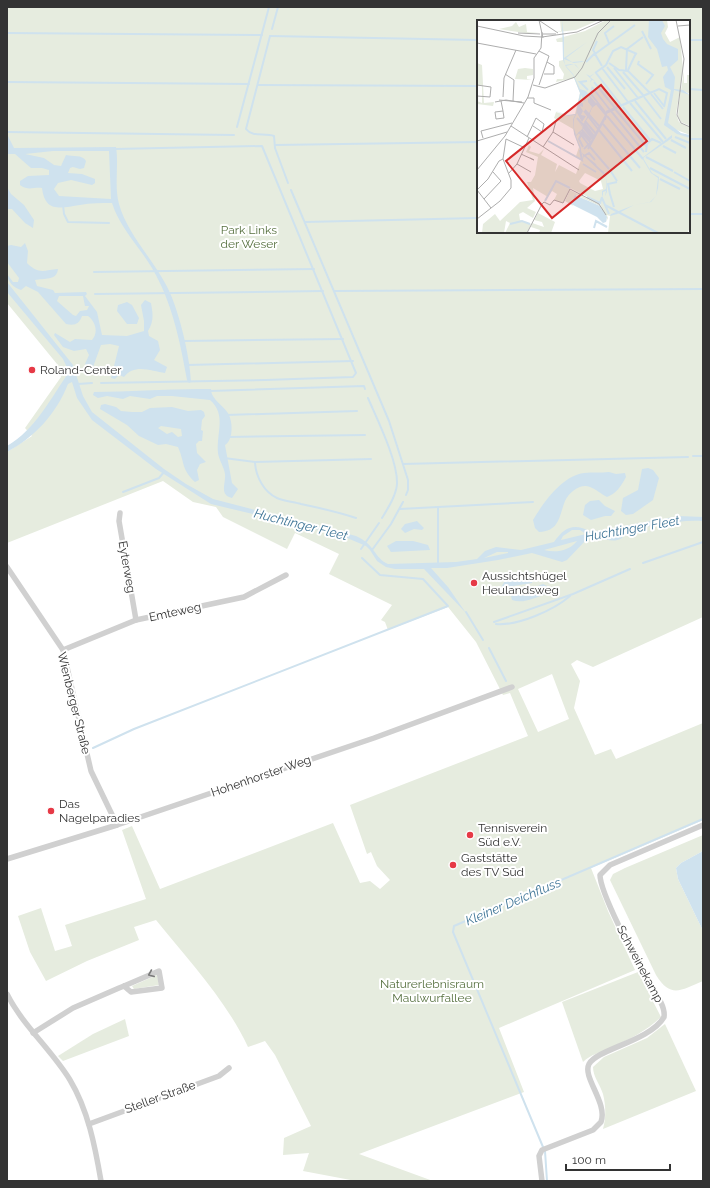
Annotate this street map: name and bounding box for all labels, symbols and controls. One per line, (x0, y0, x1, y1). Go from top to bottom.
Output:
inset map (477, 20, 690, 233)
park label: Park Links der Weser (221, 223, 278, 251)
place label: Roland-Center (40, 363, 122, 377)
marker: Roland-Center (27, 365, 37, 375)
water label: Huchtinger Fleet (253, 506, 350, 544)
water label: Huchtinger Fleet (584, 513, 681, 544)
street label: Eyterweg (116, 540, 138, 594)
place label: Aussichtshügel Heulandsweg (482, 569, 567, 597)
marker: Aussichtshügel Heulandsweg (469, 578, 479, 588)
street label: Emteweg (148, 600, 202, 624)
street label: Wienberger Straße (55, 650, 93, 756)
street label: Hohenhorster Weg (209, 752, 313, 800)
place label: Das Nagelparadies (59, 797, 140, 825)
marker: Das Nagelparadies (46, 806, 56, 816)
place label: Tennisverein Süd e.V. (478, 821, 547, 849)
marker: Tennisverein Süd e.V. (465, 830, 475, 840)
place label: Gaststätte des TV Süd (461, 851, 524, 879)
marker: Gaststätte des TV Süd (448, 860, 458, 870)
water label: Kleiner Deichfluss (463, 875, 563, 928)
street label: Schweinekamp (614, 923, 666, 1005)
one-way arrow (147, 970, 154, 978)
park label: Naturerlebnisraum Maulwurfallee (380, 977, 484, 1005)
street label: Steller Straße (123, 1078, 197, 1116)
scale bar (566, 1146, 670, 1172)
text: 100 m (572, 1153, 606, 1167)

